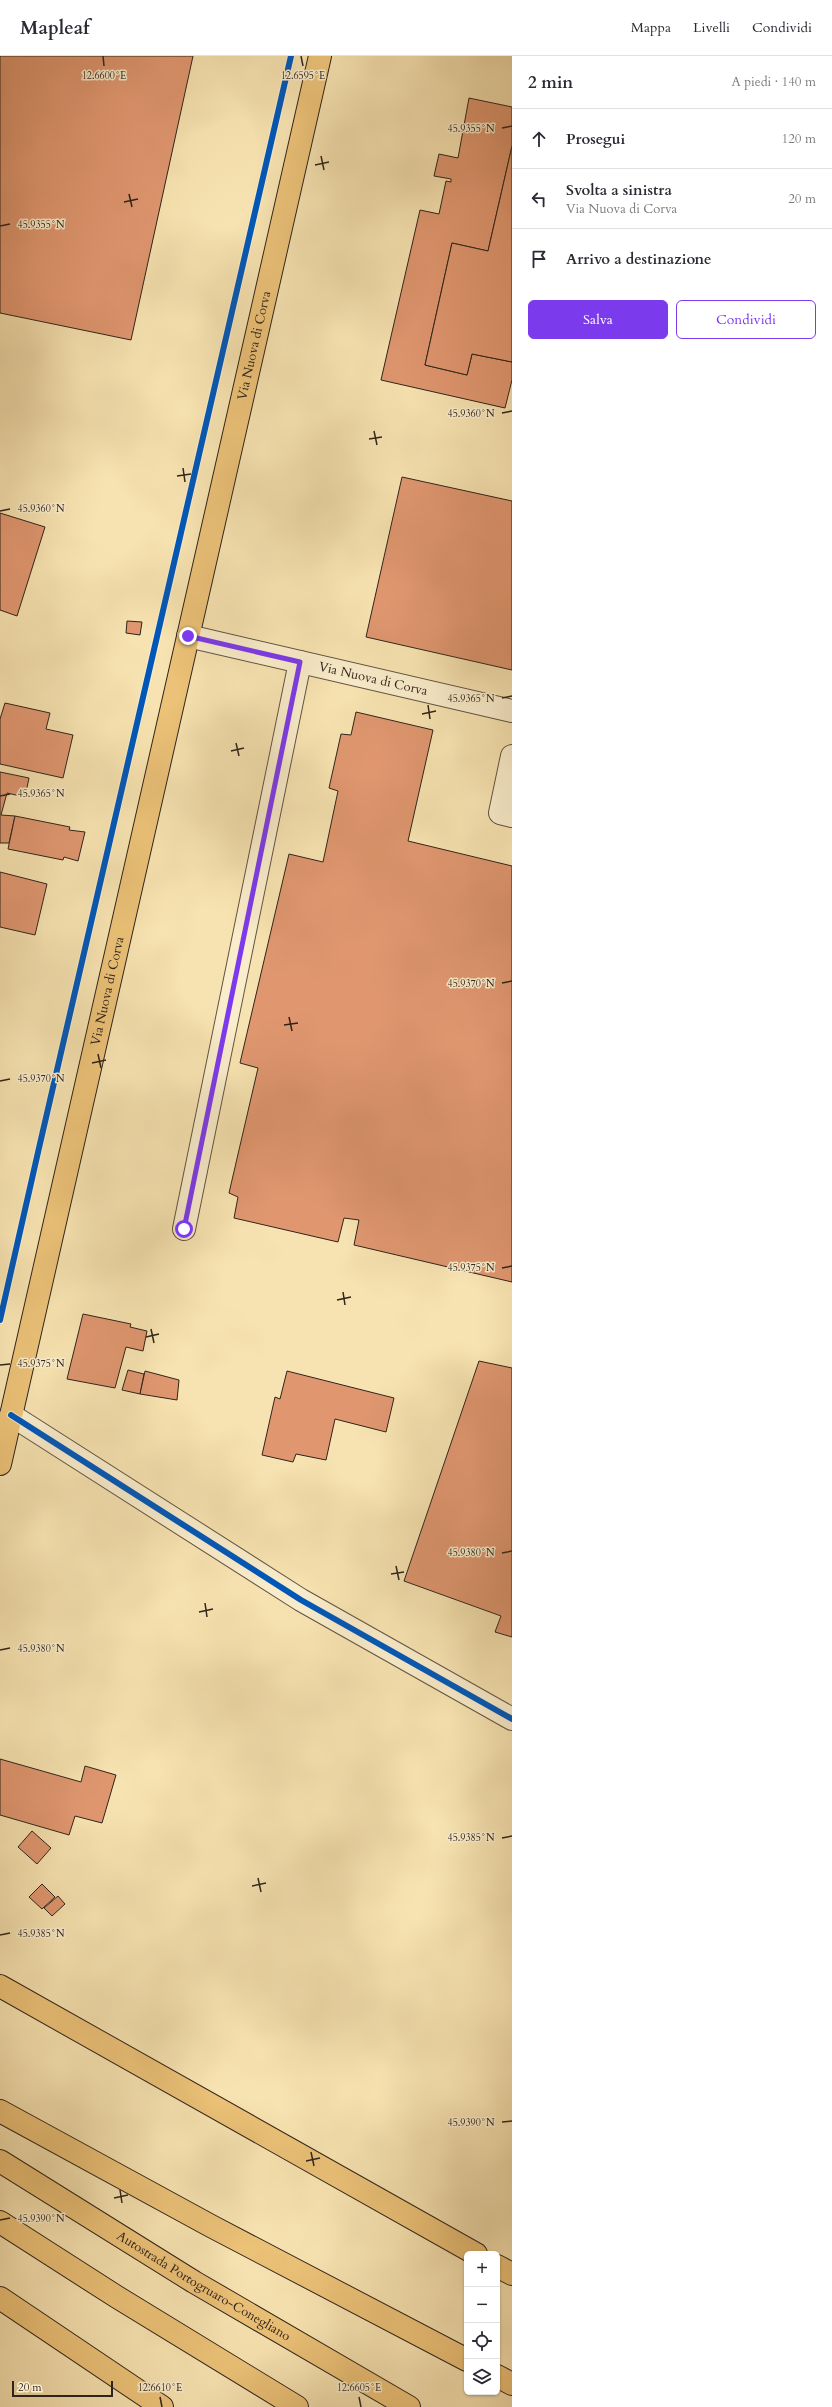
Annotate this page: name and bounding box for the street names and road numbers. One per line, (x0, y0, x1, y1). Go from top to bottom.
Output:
street label: Via Nuova di Corva (233, 289, 275, 402)
street label: Via Nuova di Corva (317, 658, 430, 700)
street label: Via Nuova di Corva (86, 934, 129, 1047)
street label: Autostrada Portogruaro-Conegliano (113, 2227, 294, 2345)

